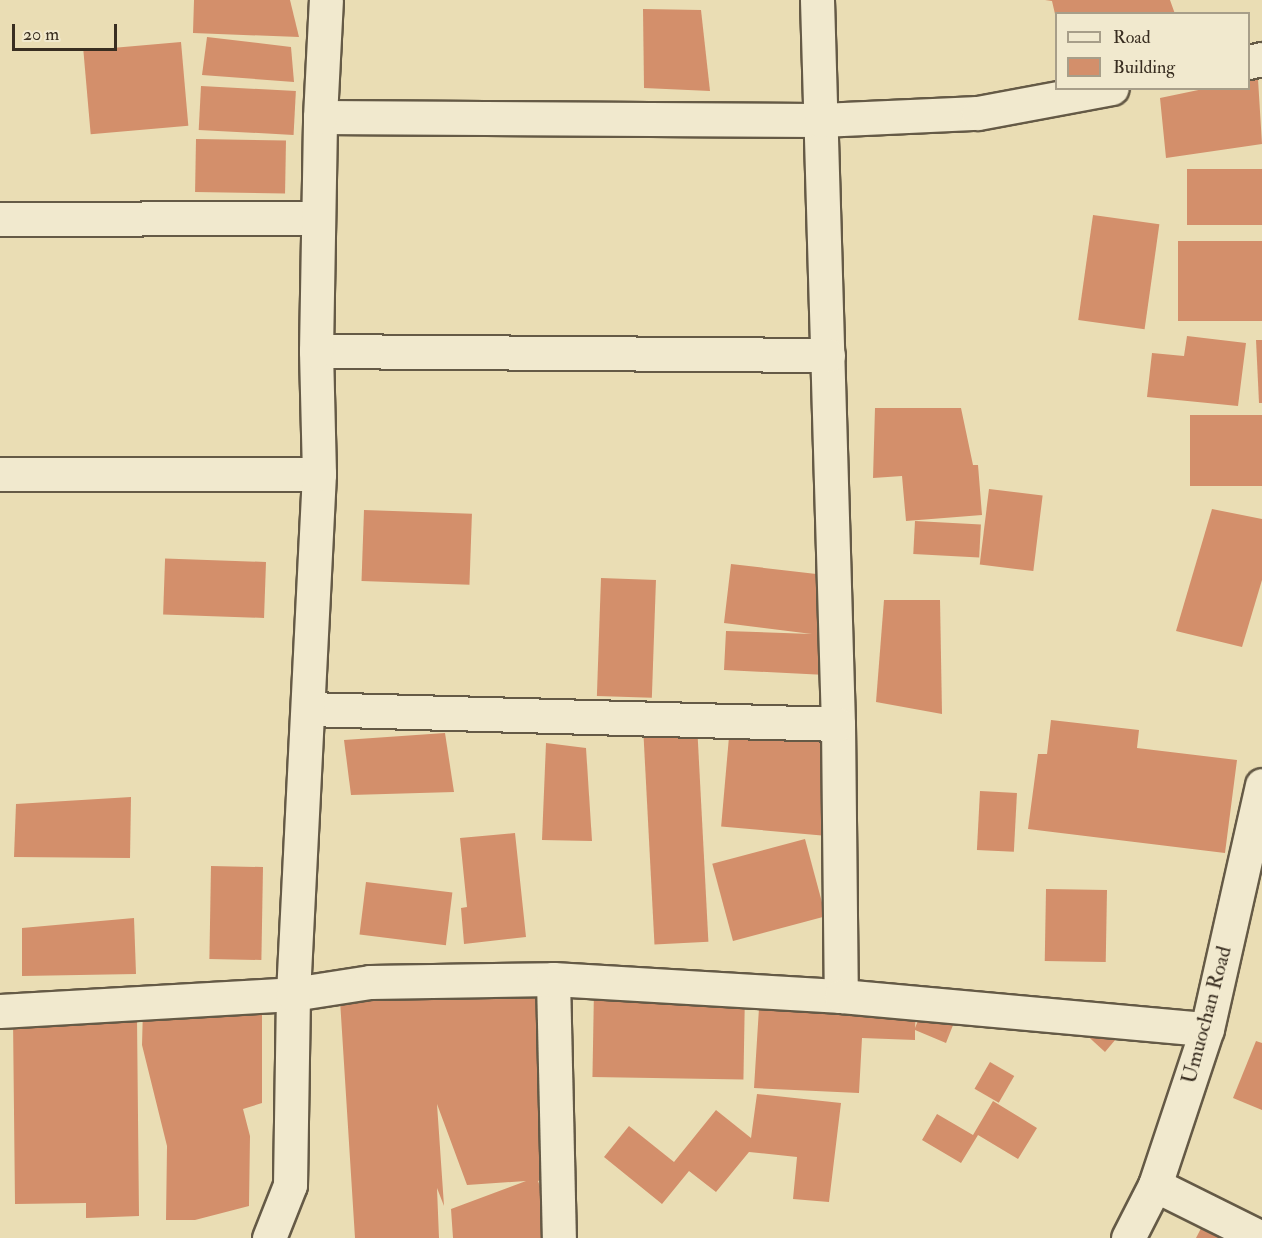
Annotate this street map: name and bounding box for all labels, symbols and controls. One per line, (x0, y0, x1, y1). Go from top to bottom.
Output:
scale bar (15, 12, 120, 50)
legend (1055, 12, 1250, 90)
text: 20 m (23, 23, 59, 46)
text: Road (1113, 26, 1151, 49)
text: Building (1113, 56, 1175, 79)
street label: Umuochan Road (1177, 943, 1237, 1087)

